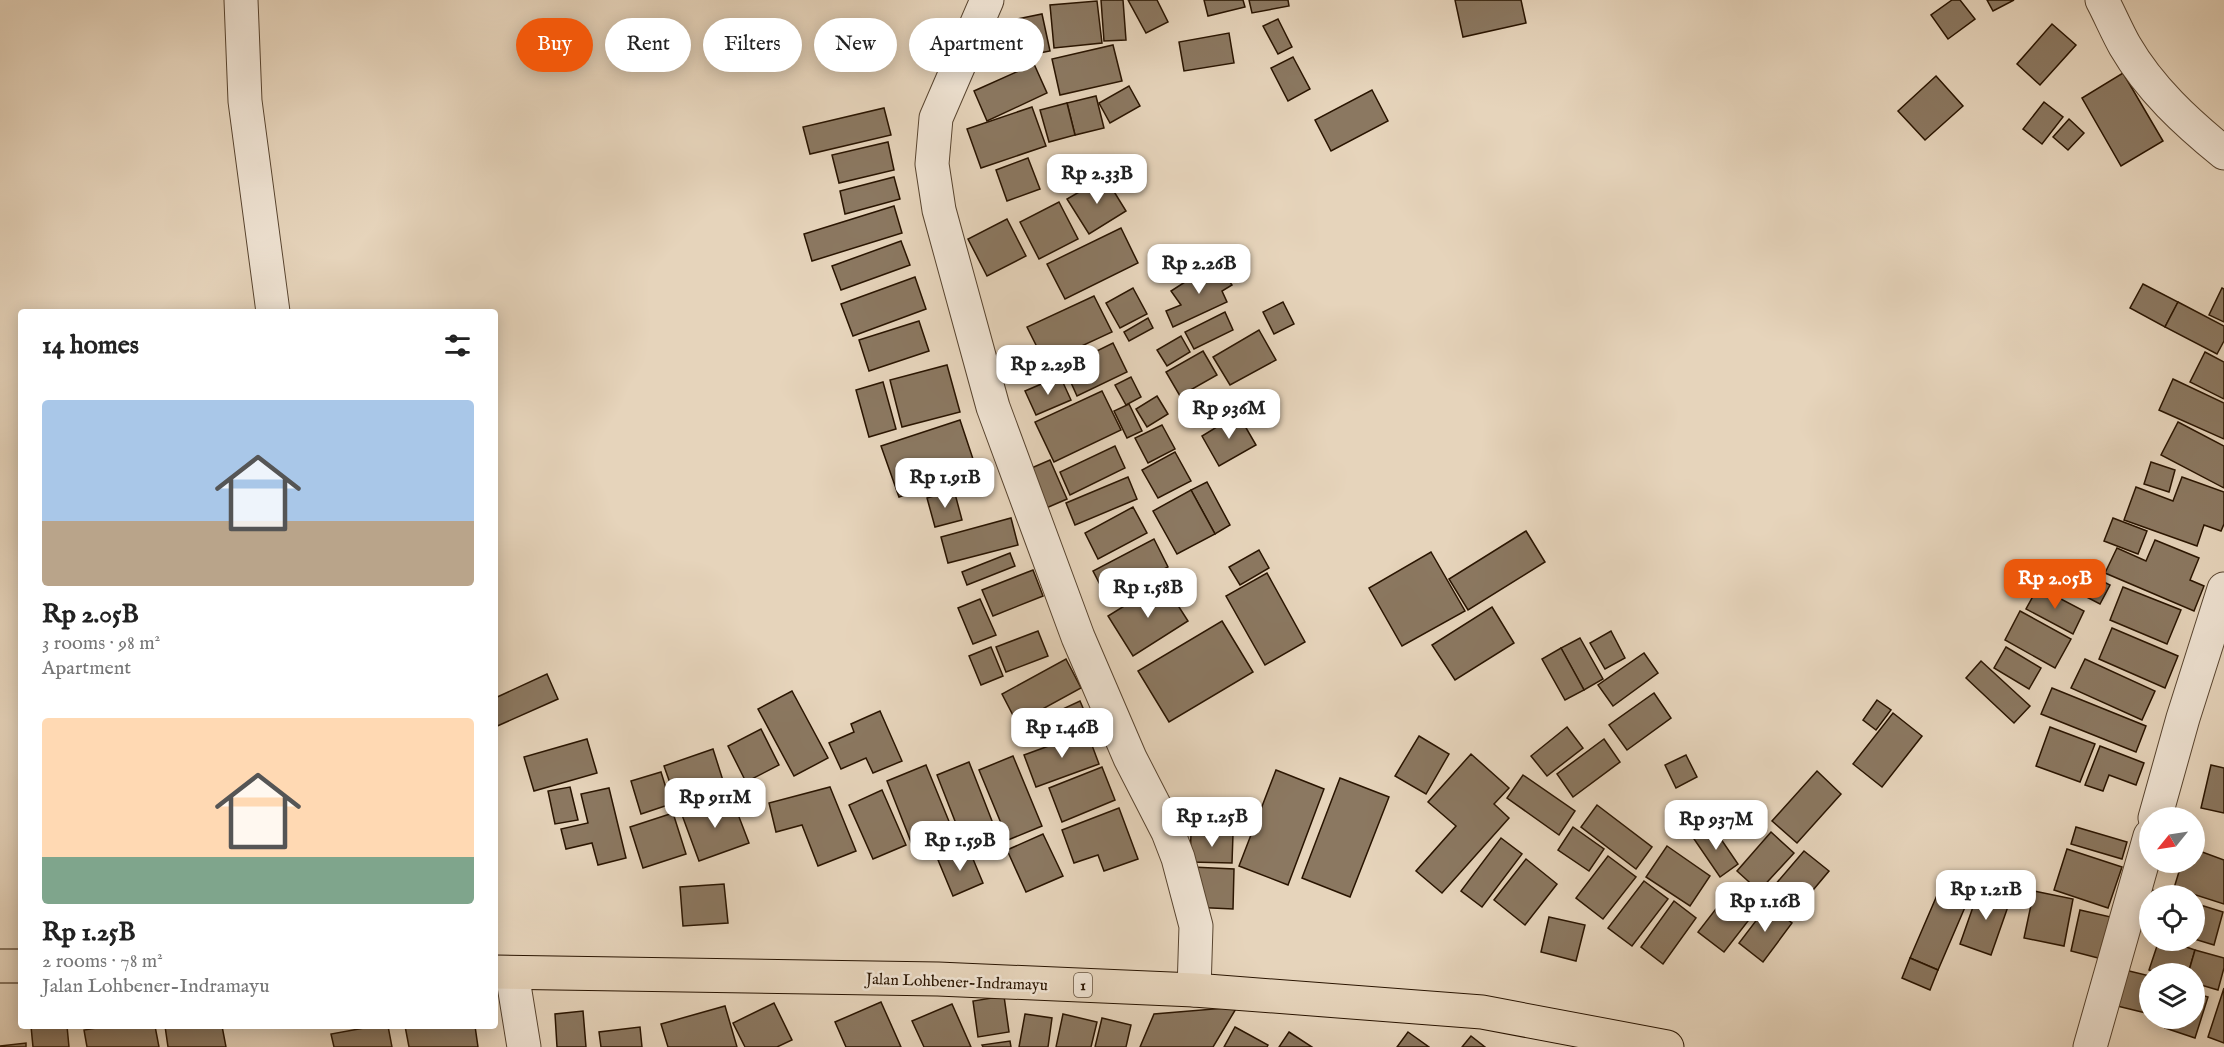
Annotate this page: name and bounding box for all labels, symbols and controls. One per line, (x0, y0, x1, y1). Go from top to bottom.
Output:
chip: Buy (516, 18, 593, 72)
chip: Rent (605, 18, 691, 72)
chip: Filters (703, 18, 802, 72)
chip: New (814, 18, 897, 72)
chip: Apartment (909, 18, 1044, 72)
pin: Rp 2.33B (1035, 154, 1159, 205)
text: Rp 2.33B (1061, 161, 1133, 186)
pin: Rp 2.26B (1137, 244, 1261, 295)
text: Rp 2.26B (1161, 251, 1237, 276)
text: 14 homes (42, 329, 139, 362)
icon: filters (441, 329, 474, 362)
pin: Rp 2.29B (986, 345, 1110, 396)
text: Rp 2.29B (1010, 352, 1086, 377)
pin: Rp 936M (1174, 389, 1284, 440)
text: Rp 936M (1192, 396, 1266, 421)
icon: home (204, 439, 312, 547)
pin: Rp 1.91B (883, 458, 1007, 509)
text: Rp 1.91B (909, 465, 981, 490)
pin: Rp 2.05B (1993, 559, 2117, 610)
text: Rp 2.05B (2018, 566, 2092, 591)
pin: Rp 1.58B (1086, 568, 1210, 619)
text: Rp 1.58B (1113, 575, 1183, 600)
text: Rp 2.05B (42, 598, 139, 631)
text: 3 rooms · 98 m² (42, 631, 160, 656)
text: Apartment (42, 656, 131, 681)
pin: Rp 1.46B (1000, 708, 1124, 759)
text: Rp 1.46B (1025, 715, 1099, 740)
icon: home (204, 757, 312, 865)
pin: Rp 911M (660, 778, 770, 829)
text: Rp 911M (679, 785, 751, 810)
pin: Rp 1.25B (1150, 797, 1274, 848)
pin: Rp 937M (1661, 800, 1771, 851)
text: Rp 1.25B (1176, 804, 1248, 829)
text: Rp 937M (1679, 807, 1753, 832)
north arrow (2139, 807, 2205, 873)
map controls (2139, 807, 2205, 1029)
pin: Rp 1.59B (898, 821, 1022, 872)
text: Rp 1.59B (924, 828, 996, 853)
pin: Rp 1.21B (1924, 870, 2048, 921)
text: Rp 1.21B (1950, 877, 2022, 902)
pin: Rp 1.16B (1703, 882, 1827, 933)
button: locate (2139, 885, 2205, 951)
text: Rp 1.16B (1729, 889, 1801, 914)
text: Rp 1.25B (42, 916, 135, 949)
text: 2 rooms · 78 m² (42, 949, 163, 974)
button: layers (2139, 963, 2205, 1029)
street label: Jalan Lohbener-Indramayu (864, 970, 1048, 996)
road number: 1 (1074, 973, 1092, 997)
text: Jalan Lohbener-Indramayu (42, 974, 270, 999)

